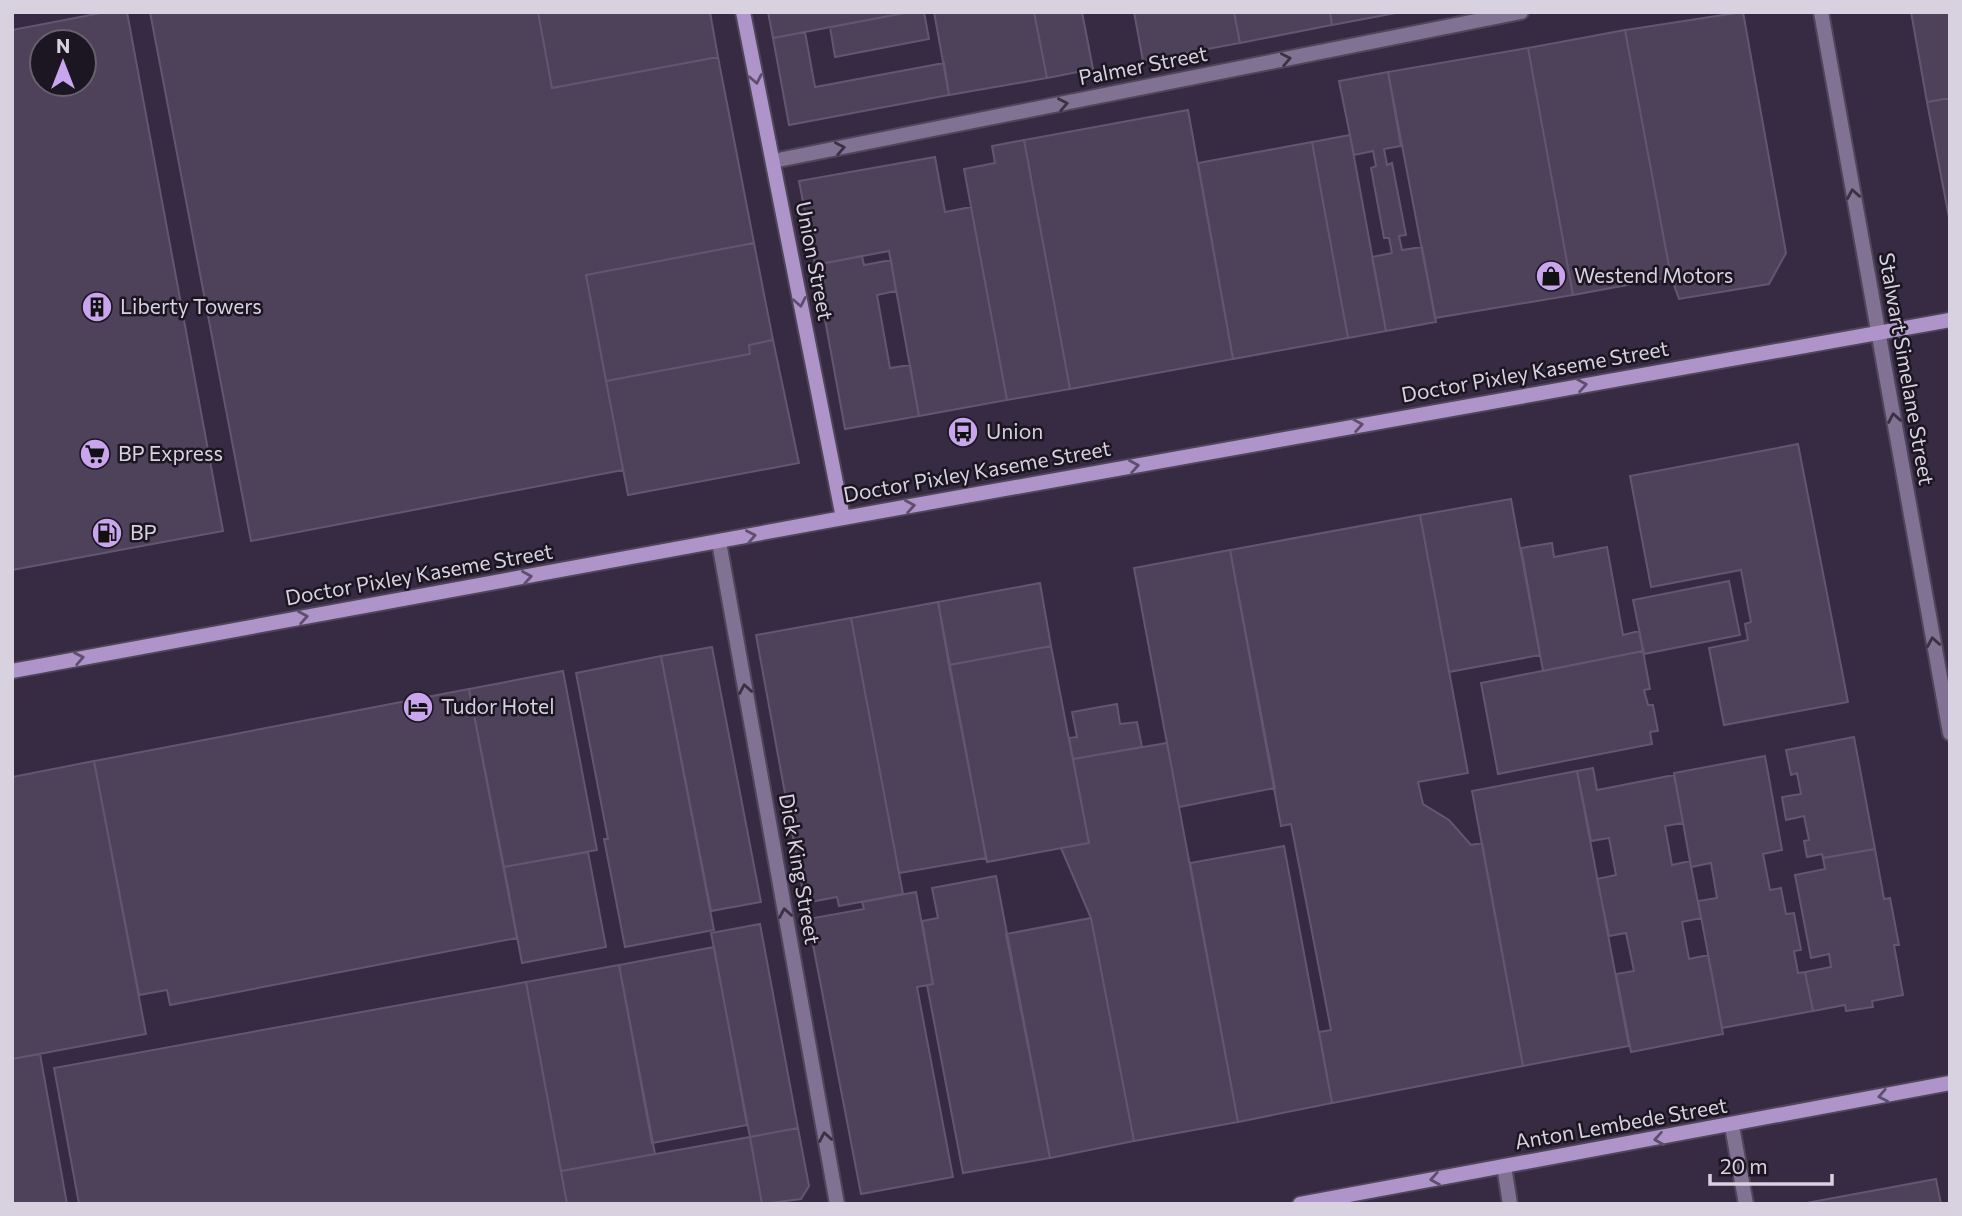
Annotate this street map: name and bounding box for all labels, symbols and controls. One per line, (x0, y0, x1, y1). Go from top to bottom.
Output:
north arrow (28, 28, 98, 98)
text: N (56, 34, 70, 57)
street label: Palmer Street (1076, 40, 1209, 89)
one-way arrow (1280, 53, 1292, 68)
one-way arrow (748, 73, 763, 85)
one-way arrow (1057, 97, 1069, 112)
one-way arrow (834, 141, 846, 156)
one-way arrow (1847, 188, 1862, 200)
street label: Union Street (792, 199, 839, 322)
street label: Stalwart Simelane Street (1875, 251, 1940, 487)
shop icon: Westend Motors (1534, 259, 1568, 293)
place label: Westend Motors (1574, 262, 1733, 287)
building icon: Liberty Towers (80, 290, 114, 324)
place label: Liberty Towers (120, 293, 262, 318)
one-way arrow (792, 296, 807, 308)
street label: Doctor Pixley Kaseme Street (1399, 335, 1670, 406)
one-way arrow (1576, 378, 1588, 393)
one-way arrow (1887, 412, 1902, 424)
bus stop icon: Union (946, 415, 980, 449)
place label: Union (986, 418, 1043, 443)
one-way arrow (1352, 419, 1364, 434)
street label: Doctor Pixley Kaseme Street (841, 435, 1112, 506)
supermarket icon: BP Express (78, 437, 112, 471)
place label: BP Express (118, 440, 223, 465)
one-way arrow (1128, 459, 1140, 474)
one-way arrow (904, 499, 916, 514)
fuel station icon: BP (90, 516, 124, 550)
place label: BP (130, 519, 157, 544)
one-way arrow (745, 529, 757, 544)
street label: Doctor Pixley Kaseme Street (283, 538, 554, 609)
one-way arrow (521, 570, 533, 585)
one-way arrow (297, 610, 309, 625)
one-way arrow (1927, 636, 1942, 648)
one-way arrow (73, 651, 85, 666)
one-way arrow (738, 683, 753, 695)
hotel icon: Tudor Hotel (401, 690, 435, 724)
place label: Tudor Hotel (441, 693, 555, 718)
street label: Dick King Street (775, 791, 826, 946)
one-way arrow (778, 907, 793, 919)
one-way arrow (1877, 1088, 1889, 1103)
street label: Anton Lembede Street (1513, 1092, 1729, 1154)
one-way arrow (818, 1131, 833, 1143)
one-way arrow (1653, 1131, 1665, 1146)
scale bar (1710, 1142, 1832, 1186)
text: 20 m (1720, 1153, 1768, 1178)
one-way arrow (1429, 1171, 1441, 1186)

